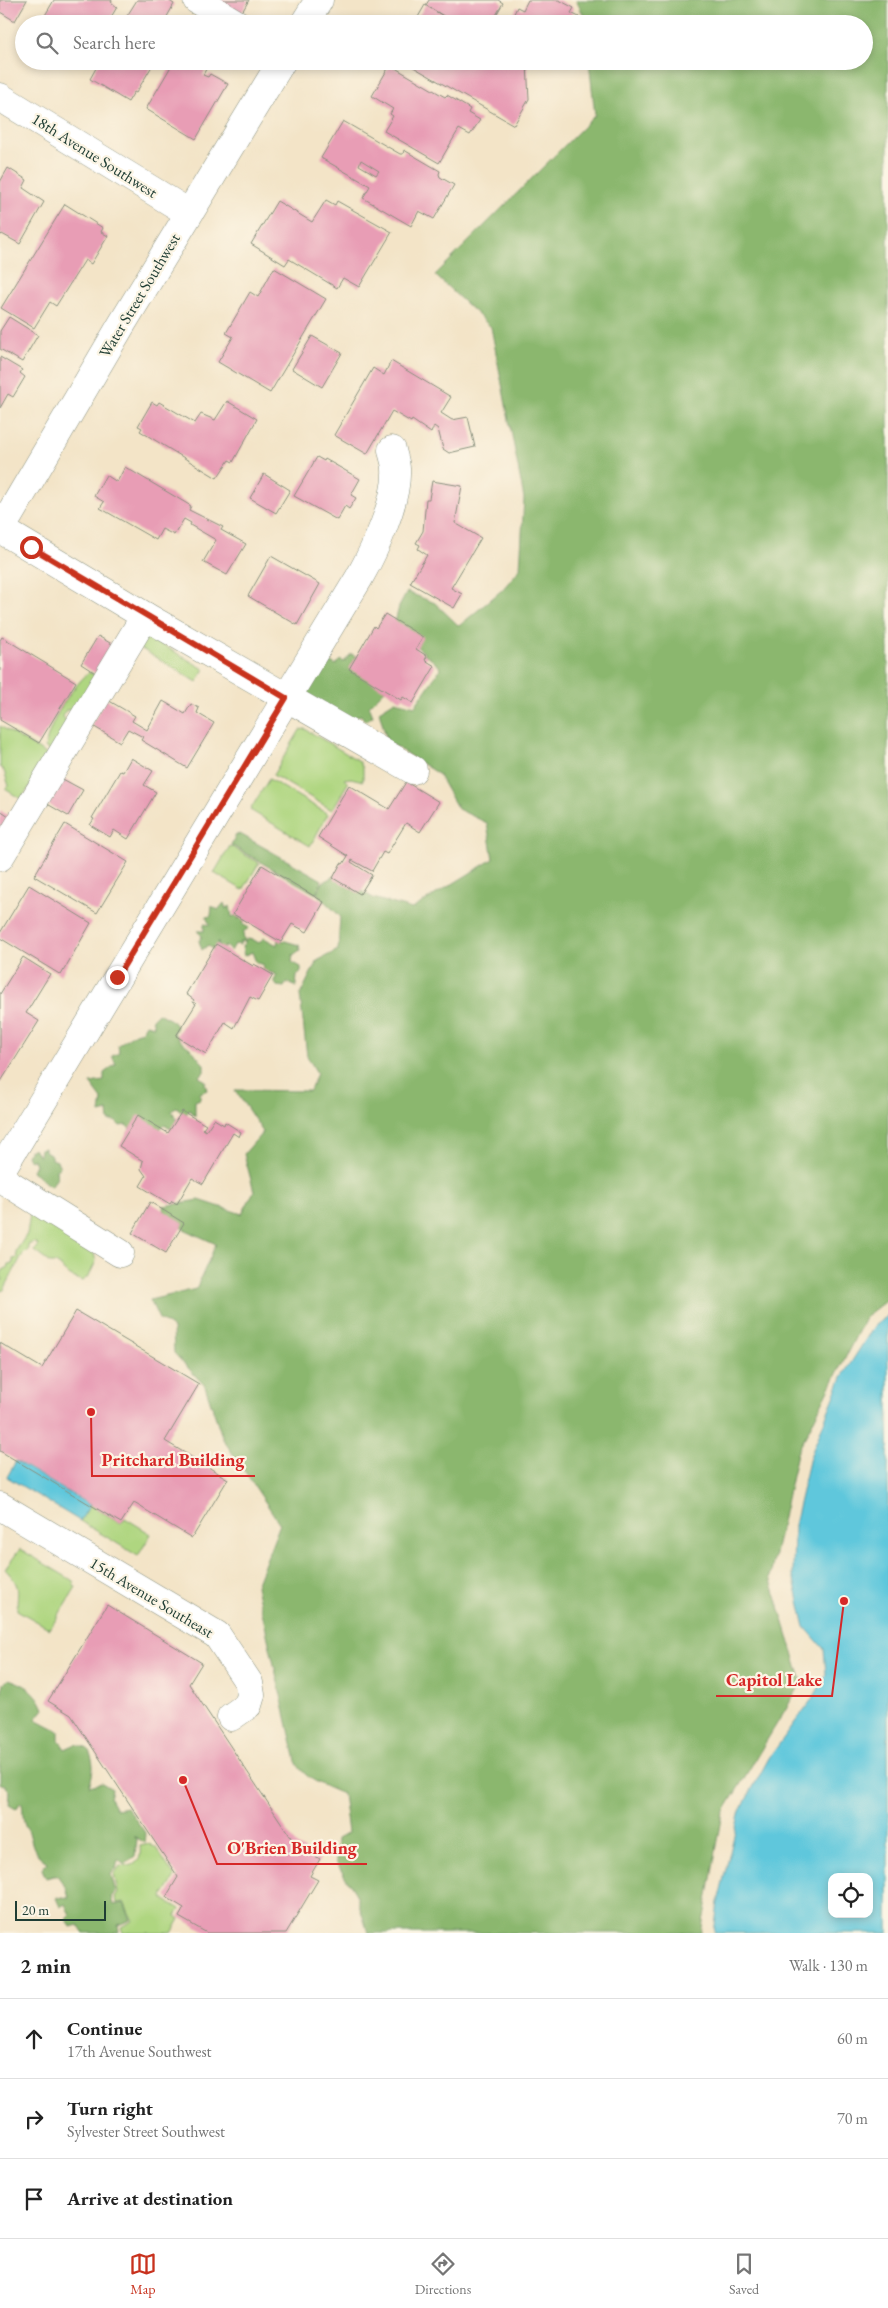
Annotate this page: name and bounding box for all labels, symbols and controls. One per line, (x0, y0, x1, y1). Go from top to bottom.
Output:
search box (15, 15, 873, 70)
icon: search (33, 29, 61, 57)
text: Search here (73, 30, 155, 55)
street label: 18th Avenue Southwest (28, 108, 162, 203)
street label: Water Street Southwest (94, 229, 185, 361)
route start (20, 536, 43, 559)
route end (106, 966, 129, 989)
callout: Pritchard Building (92, 1443, 255, 1476)
text: Pritchard Building (102, 1448, 245, 1471)
street label: 15th Avenue Southeast (86, 1552, 218, 1643)
callout: Capitol Lake (716, 1663, 832, 1696)
text: Capitol Lake (726, 1668, 822, 1691)
callout: O'Brien Building (217, 1831, 367, 1864)
text: O'Brien Building (227, 1836, 358, 1859)
map controls (828, 1873, 873, 1918)
button: locate (828, 1873, 873, 1918)
scale bar (15, 1898, 106, 1921)
text: 20 m (22, 1901, 49, 1919)
text: 2 min (20, 1952, 71, 1979)
text: Walk · 130 m (789, 1955, 868, 1976)
text: Continue (67, 2016, 142, 2041)
icon: ahead (20, 2025, 48, 2053)
text: 60 m (837, 2028, 868, 2049)
text: 17th Avenue Southwest (67, 2041, 212, 2062)
text: Turn right (67, 2096, 153, 2121)
icon: right (20, 2105, 48, 2133)
text: 70 m (837, 2108, 868, 2129)
text: Sylvester Street Southwest (67, 2121, 225, 2142)
icon: arrive (20, 2185, 48, 2213)
text: Arrive at destination (67, 2186, 233, 2211)
tab: Map (129, 2250, 157, 2298)
tab: Directions (415, 2250, 471, 2298)
tab: Saved (729, 2250, 759, 2298)

